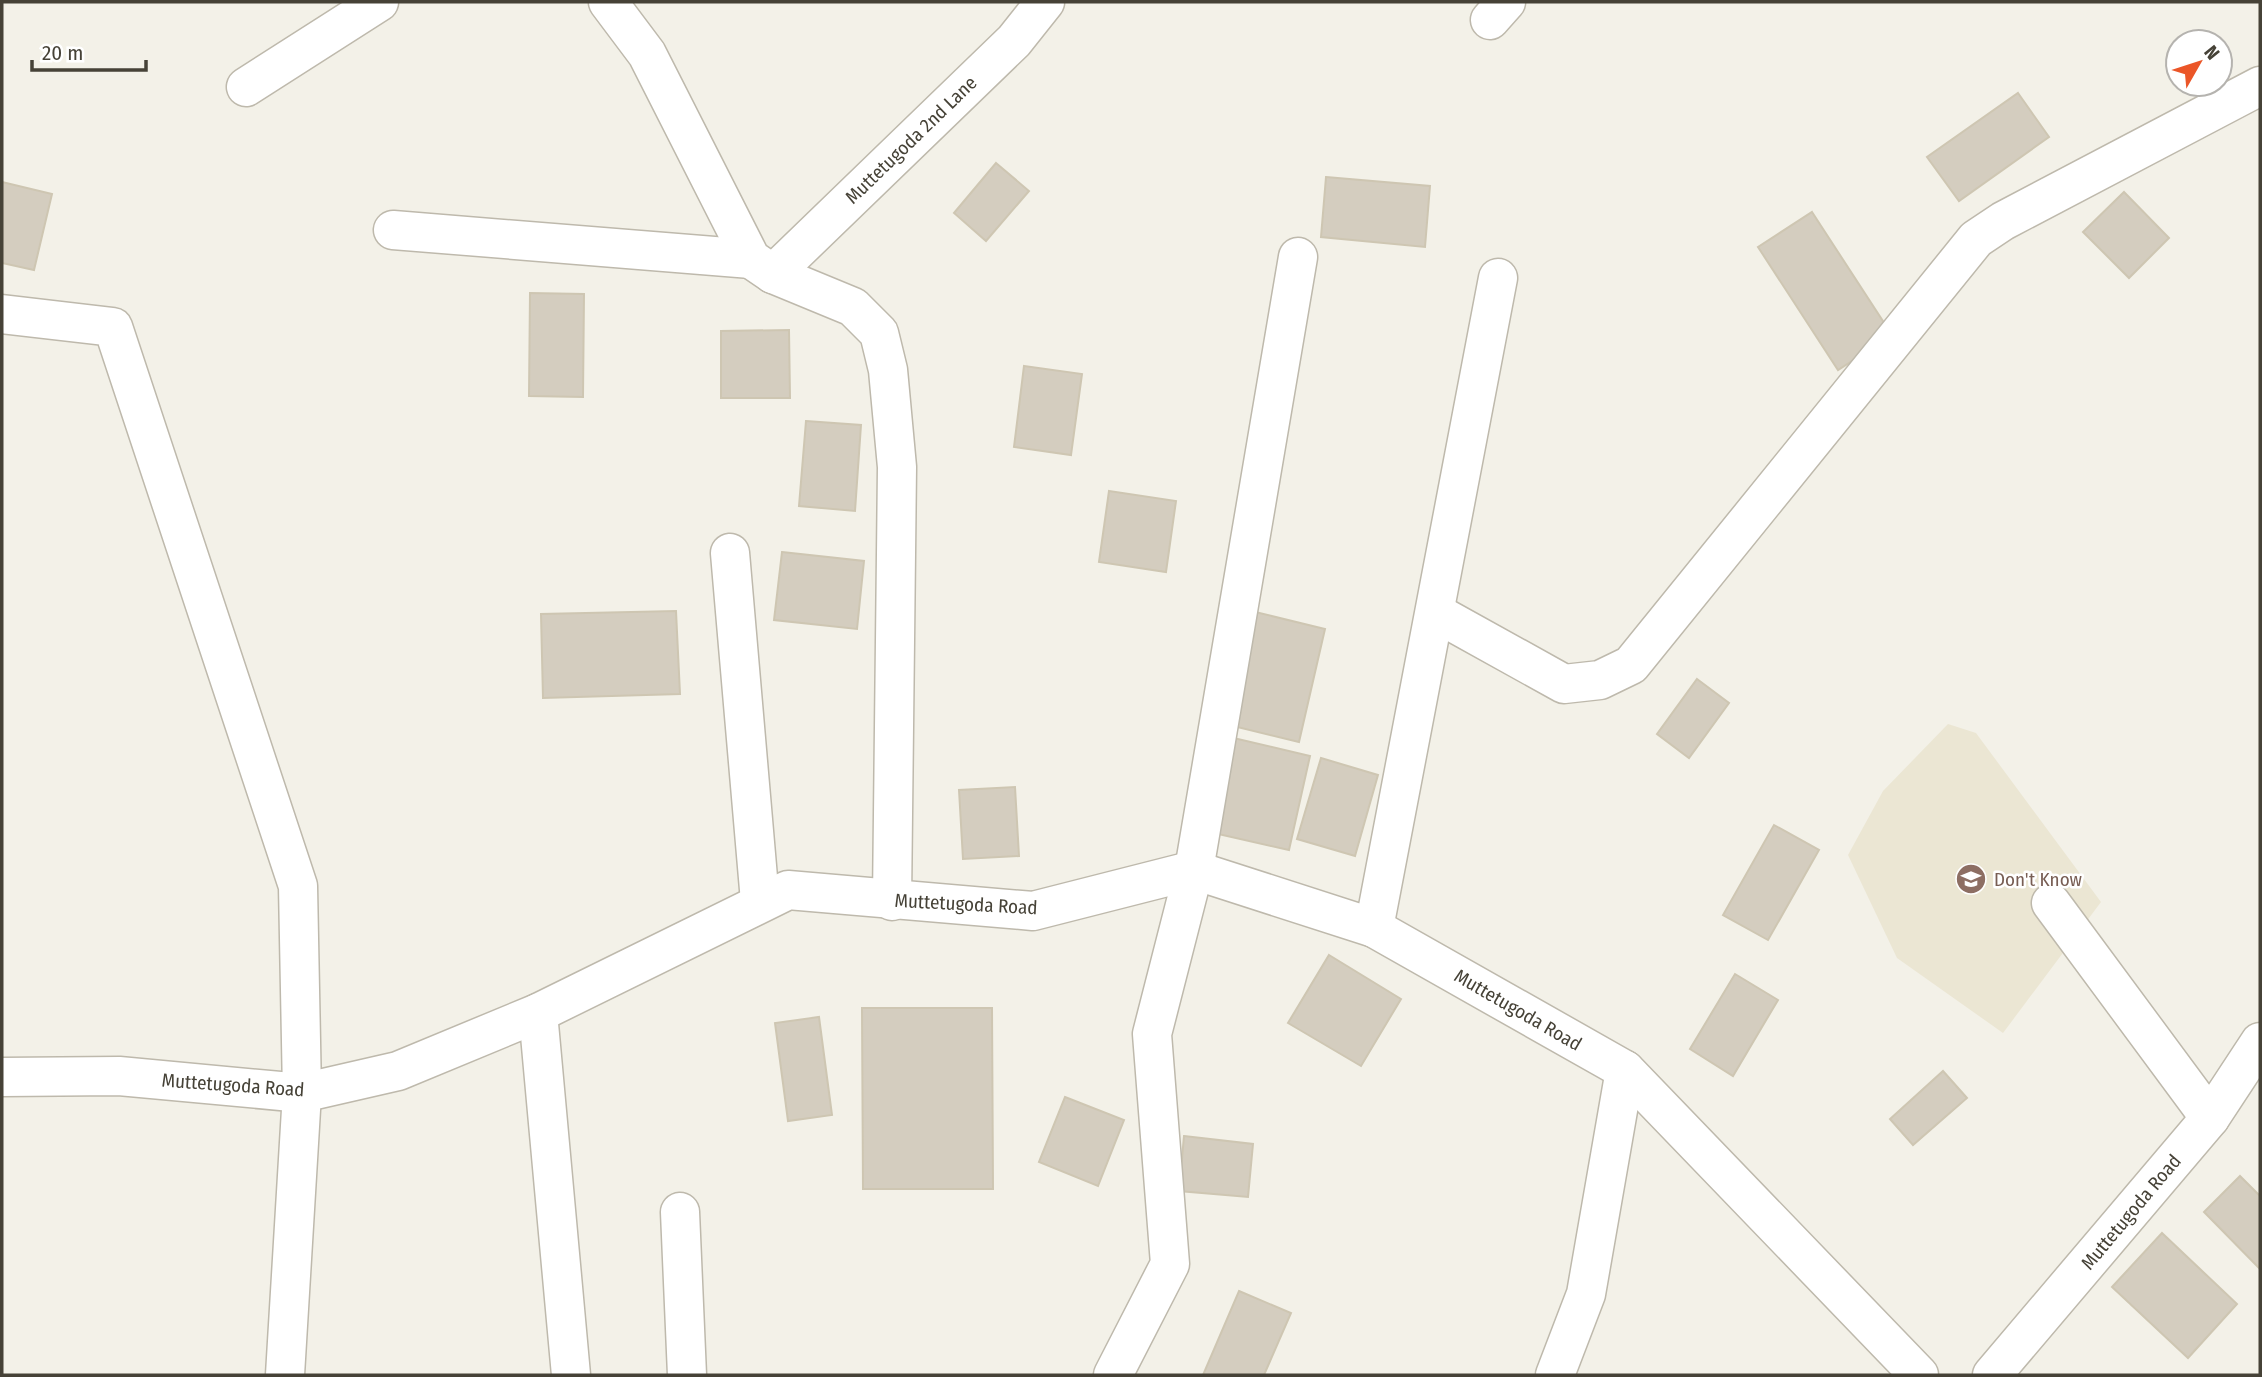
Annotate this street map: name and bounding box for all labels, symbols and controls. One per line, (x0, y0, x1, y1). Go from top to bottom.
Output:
scale bar (32, 28, 145, 72)
north arrow (2164, 28, 2234, 98)
text: 20 m (42, 40, 83, 66)
text: N (2199, 41, 2224, 64)
street label: Muttetugoda 2nd Lane (841, 71, 981, 209)
school or university icon: Don't Know (1954, 862, 1988, 896)
place label: Don't Know (1994, 868, 2083, 891)
street label: Muttetugoda Road (894, 889, 1038, 919)
street label: Muttetugoda Road (1450, 964, 1586, 1056)
street label: Muttetugoda Road (161, 1069, 305, 1101)
street label: Muttetugoda Road (2076, 1150, 2186, 1274)

